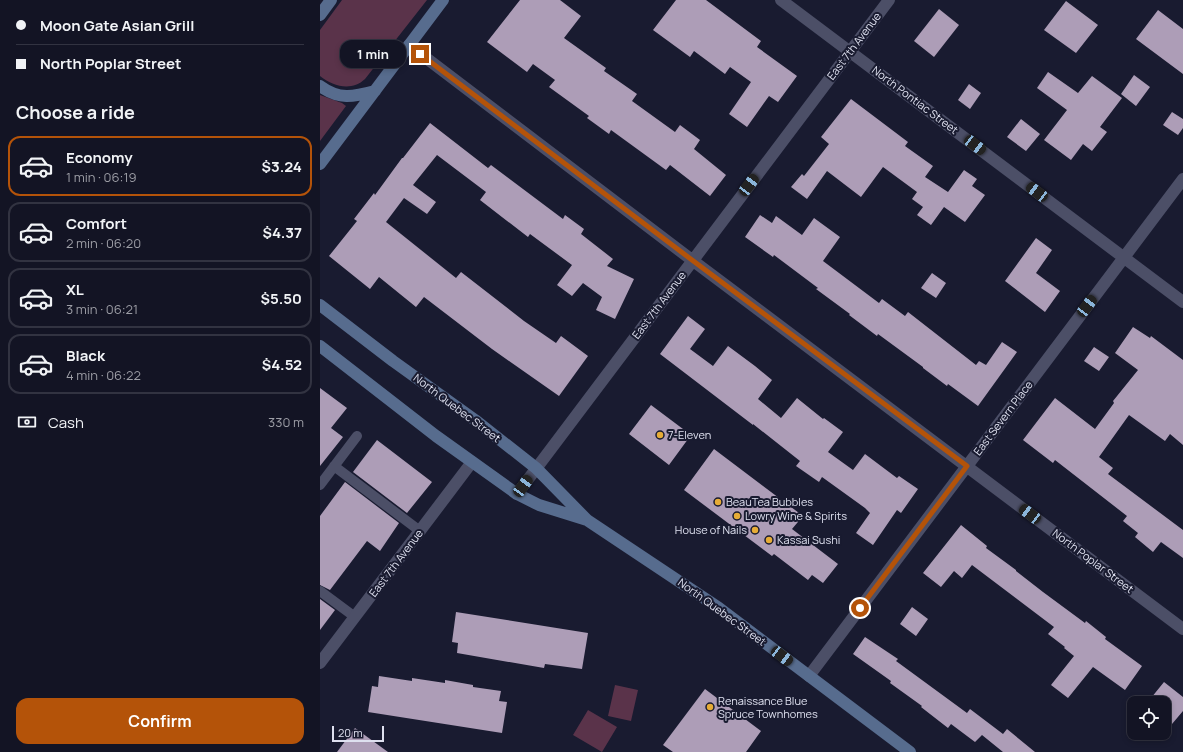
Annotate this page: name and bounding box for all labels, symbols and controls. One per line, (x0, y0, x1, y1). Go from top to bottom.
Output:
street label: East 7th Avenue (823, 8, 884, 83)
text: Moon Gate Asian Grill (40, 15, 194, 36)
callout: 1 min (340, 40, 406, 68)
text: 1 min (357, 45, 389, 63)
route end (411, 45, 429, 63)
text: North Poplar Street (40, 53, 181, 74)
street label: North Pontiac Street (869, 62, 962, 137)
text: Choose a ride (16, 100, 135, 124)
car (962, 133, 988, 157)
text: Economy (66, 147, 133, 168)
icon: car (18, 148, 54, 184)
text: $3.24 (262, 156, 302, 177)
text: 1 min · 06:19 (66, 168, 137, 186)
car (737, 172, 761, 198)
car (1024, 180, 1050, 204)
text: Comfort (66, 213, 127, 234)
icon: car (18, 214, 54, 250)
text: $4.37 (262, 222, 302, 243)
text: 2 min · 06:20 (66, 234, 141, 252)
street label: East 7th Avenue (628, 267, 689, 342)
text: XL (66, 279, 84, 300)
icon: car (18, 280, 54, 316)
text: $5.50 (261, 288, 302, 309)
car (1075, 293, 1099, 319)
text: 3 min · 06:21 (66, 300, 138, 318)
text: Black (66, 345, 105, 366)
icon: car (18, 346, 54, 382)
text: $4.52 (262, 354, 302, 375)
text: 4 min · 06:22 (66, 366, 141, 384)
street label: North Quebec Street (411, 370, 504, 445)
street label: East Severn Place (970, 377, 1036, 458)
icon: cash (16, 411, 38, 433)
text: Cash (48, 412, 84, 433)
text: 330 m (268, 413, 304, 431)
place label: 7-Eleven (668, 427, 711, 442)
marker: 7-Eleven (655, 430, 665, 440)
car (511, 473, 535, 499)
place label: BeauTea Bubbles (726, 494, 813, 509)
marker: BeauTea Bubbles (713, 497, 723, 507)
car (1017, 502, 1043, 526)
place label: Lowry Wine & Spirits (745, 508, 847, 523)
marker: Lowry Wine & Spirits (732, 511, 742, 521)
place label: House of Nails (675, 522, 747, 537)
street label: East 7th Avenue (365, 525, 426, 600)
marker: House of Nails (750, 525, 760, 535)
street label: North Poplar Street (1050, 525, 1137, 596)
place label: Kassai Sushi (777, 532, 840, 547)
marker: Kassai Sushi (764, 535, 774, 545)
street label: North Quebec Street (675, 574, 769, 649)
route start (851, 599, 869, 617)
car (769, 644, 795, 668)
place label: Renaissance Blue Spruce Townhomes (718, 693, 818, 721)
map controls (1127, 696, 1171, 740)
button: locate (1127, 696, 1171, 740)
button: Confirm (16, 698, 304, 744)
marker: Renaissance Blue Spruce Townhomes (705, 702, 715, 712)
scale bar (332, 724, 384, 743)
text: 20 m (338, 725, 363, 740)

